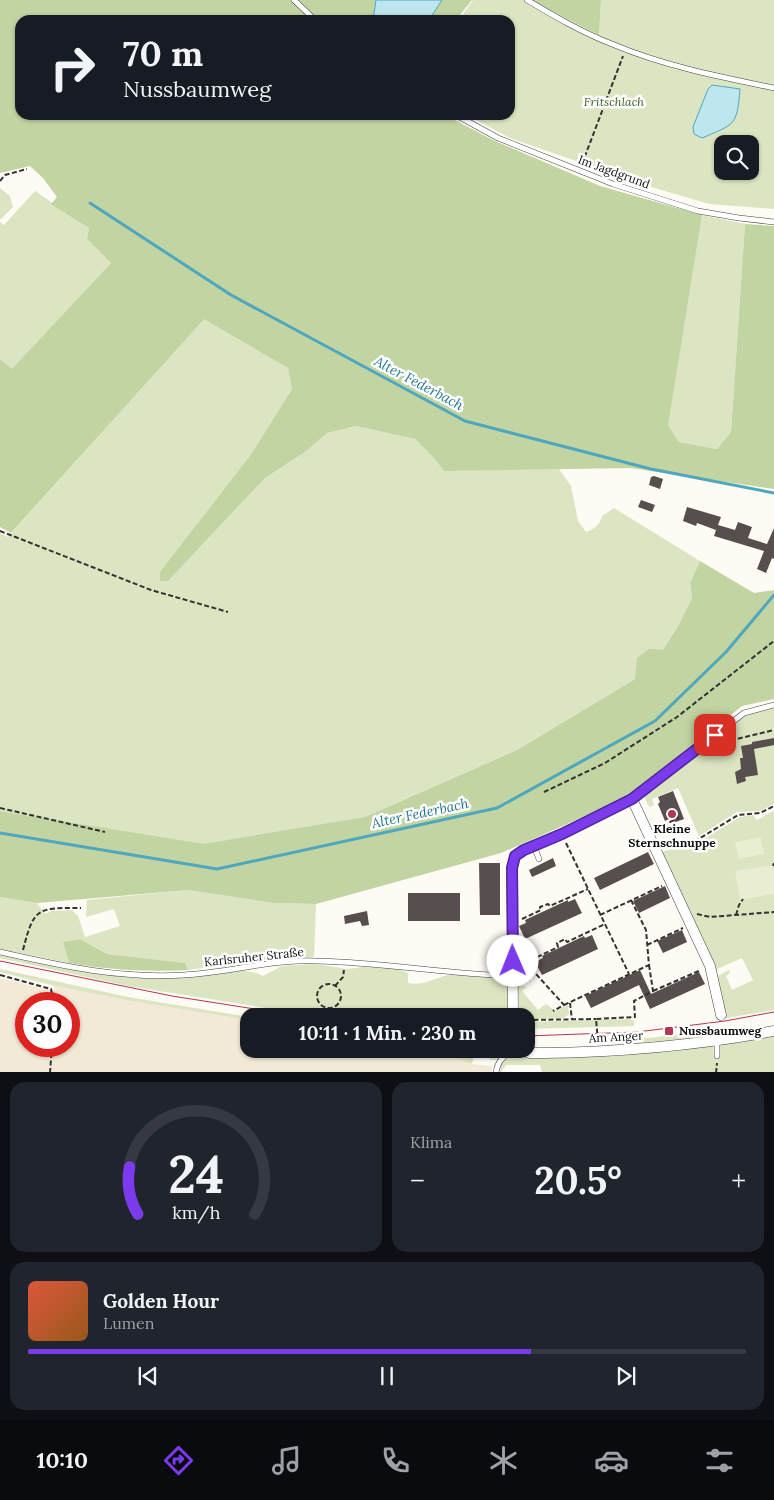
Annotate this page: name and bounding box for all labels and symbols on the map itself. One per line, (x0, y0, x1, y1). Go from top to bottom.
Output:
park label: Fritschlach (584, 94, 644, 109)
street label: Im Jagdgrund (576, 152, 652, 191)
water label: Alter Federbach (370, 351, 467, 414)
pin (694, 714, 736, 756)
water label: Alter Federbach (369, 794, 470, 832)
marker: Kleine Sternschnuppe (666, 808, 678, 820)
place label: Kleine Sternschnuppe (628, 821, 716, 850)
position arrow (486, 934, 538, 986)
street label: Karlsruher Straße (203, 944, 305, 969)
speed limit sign: 30 (15, 992, 80, 1057)
place label: Nussbaumweg (679, 1023, 763, 1038)
marker: Nussbaumweg (663, 1025, 675, 1037)
street label: Am Anger (587, 1028, 644, 1045)

